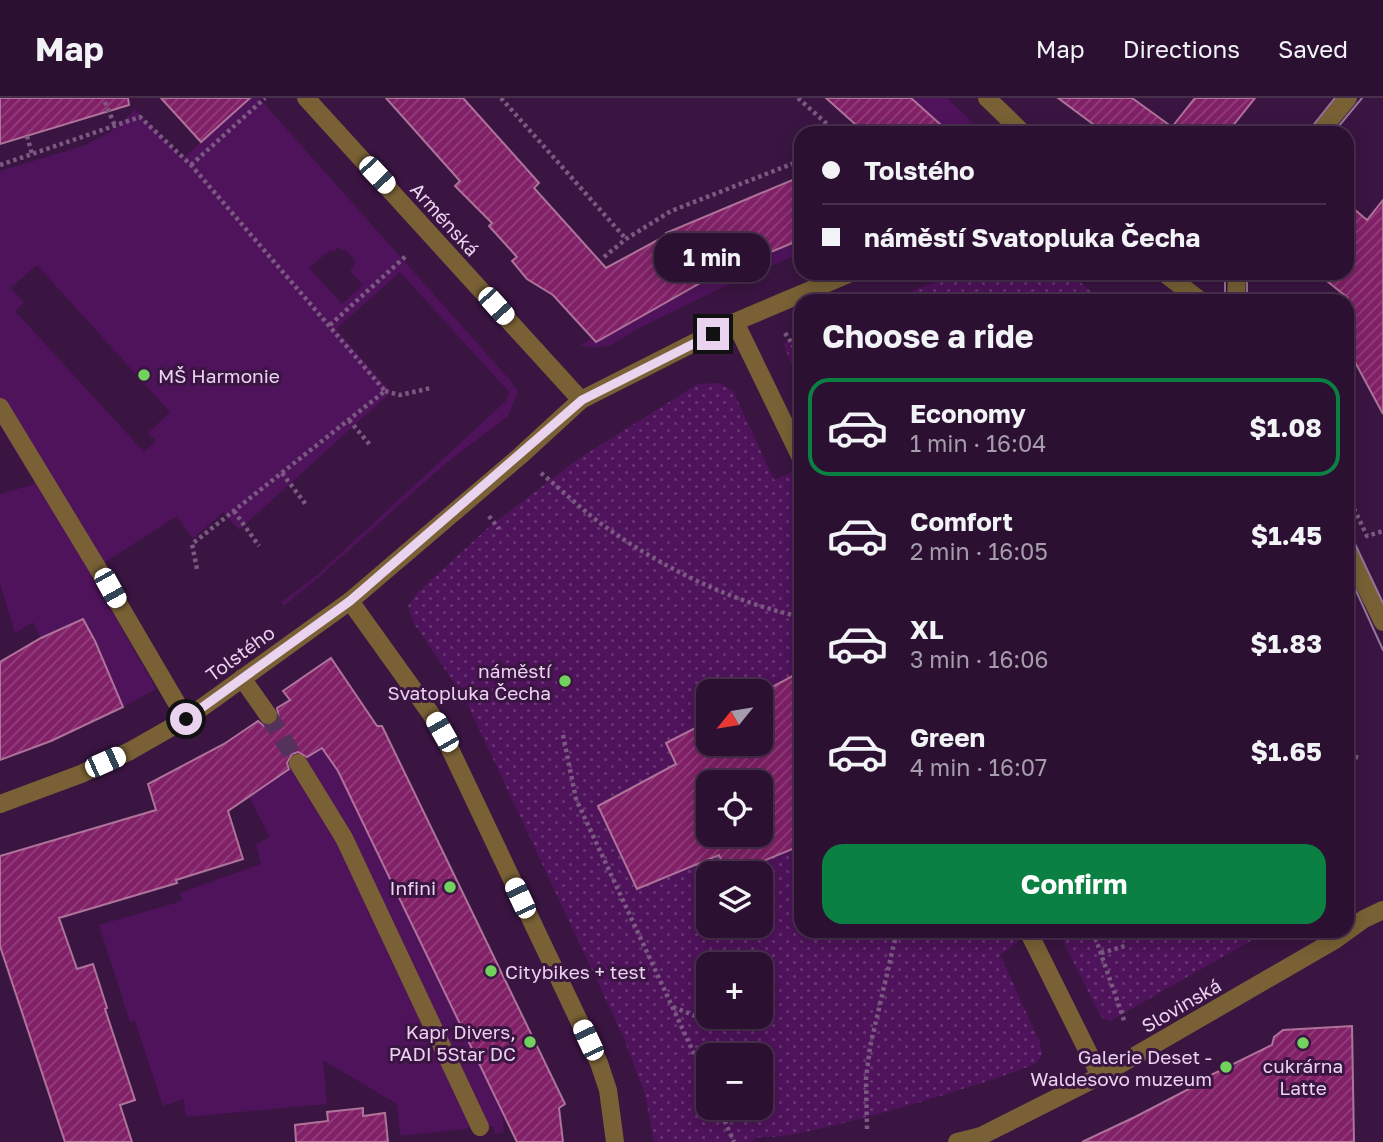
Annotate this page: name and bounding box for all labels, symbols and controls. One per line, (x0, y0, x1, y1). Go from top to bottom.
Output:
text: Map (35, 29, 104, 68)
text: Map (1036, 34, 1085, 63)
text: Directions (1123, 34, 1240, 63)
text: Saved (1278, 34, 1348, 63)
car (355, 152, 400, 198)
text: Tolstého (864, 155, 975, 186)
street label: Arménská (406, 177, 484, 261)
text: náměstí Svatopluka Čecha (864, 222, 1200, 253)
callout: 1 min (655, 232, 771, 282)
text: 1 min (683, 243, 741, 271)
car (475, 283, 518, 329)
text: Choose a ride (822, 317, 1034, 355)
route end (697, 318, 729, 350)
place label: MŠ Harmonie (158, 364, 280, 387)
marker: MŠ Harmonie (136, 367, 152, 383)
icon: car (826, 396, 889, 459)
text: Economy (910, 398, 1026, 429)
text: $1.08 (1249, 412, 1322, 443)
text: 1 min · 16:04 (910, 429, 1046, 457)
icon: car (826, 504, 889, 567)
text: Comfort (910, 506, 1013, 537)
text: $1.45 (1251, 520, 1322, 551)
text: 2 min · 16:05 (910, 537, 1048, 565)
car (91, 565, 130, 611)
icon: car (826, 612, 889, 675)
text: XL (910, 614, 944, 645)
street label: Tolstého (201, 620, 279, 686)
text: $1.83 (1250, 628, 1322, 659)
text: 3 min · 16:06 (910, 645, 1048, 673)
place label: náměstí Svatopluka Čecha (387, 659, 553, 704)
marker: náměstí Svatopluka Čecha (557, 673, 573, 689)
north arrow (696, 679, 774, 756)
map controls (696, 679, 773, 1120)
route start (170, 703, 202, 735)
car (423, 709, 462, 755)
icon: car (826, 720, 889, 783)
text: Green (910, 722, 985, 753)
text: $1.65 (1250, 736, 1322, 767)
car (82, 744, 129, 780)
text: 4 min · 16:07 (910, 753, 1047, 781)
button: locate (696, 770, 773, 847)
button: Confirm (822, 844, 1326, 924)
button: layers (696, 861, 773, 938)
car (502, 875, 539, 921)
place label: Infini (390, 876, 436, 899)
marker: Infini (442, 879, 458, 895)
button: + (696, 952, 773, 1029)
place label: Citybikes + test (505, 960, 646, 983)
marker: Citybikes + test (483, 963, 499, 979)
street label: Slovinská (1137, 973, 1225, 1037)
car (570, 1017, 607, 1063)
place label: Kapr Divers, PADI 5Star DC (389, 1020, 516, 1065)
marker: Kapr Divers, PADI 5Star DC (522, 1034, 538, 1050)
marker: cukrárna Latte (1295, 1035, 1311, 1051)
button: − (696, 1043, 773, 1120)
place label: Galerie Deset - Waldesovo muzeum (1030, 1045, 1212, 1090)
place label: cukrárna Latte (1263, 1054, 1343, 1099)
marker: Galerie Deset - Waldesovo muzeum (1218, 1059, 1234, 1075)

